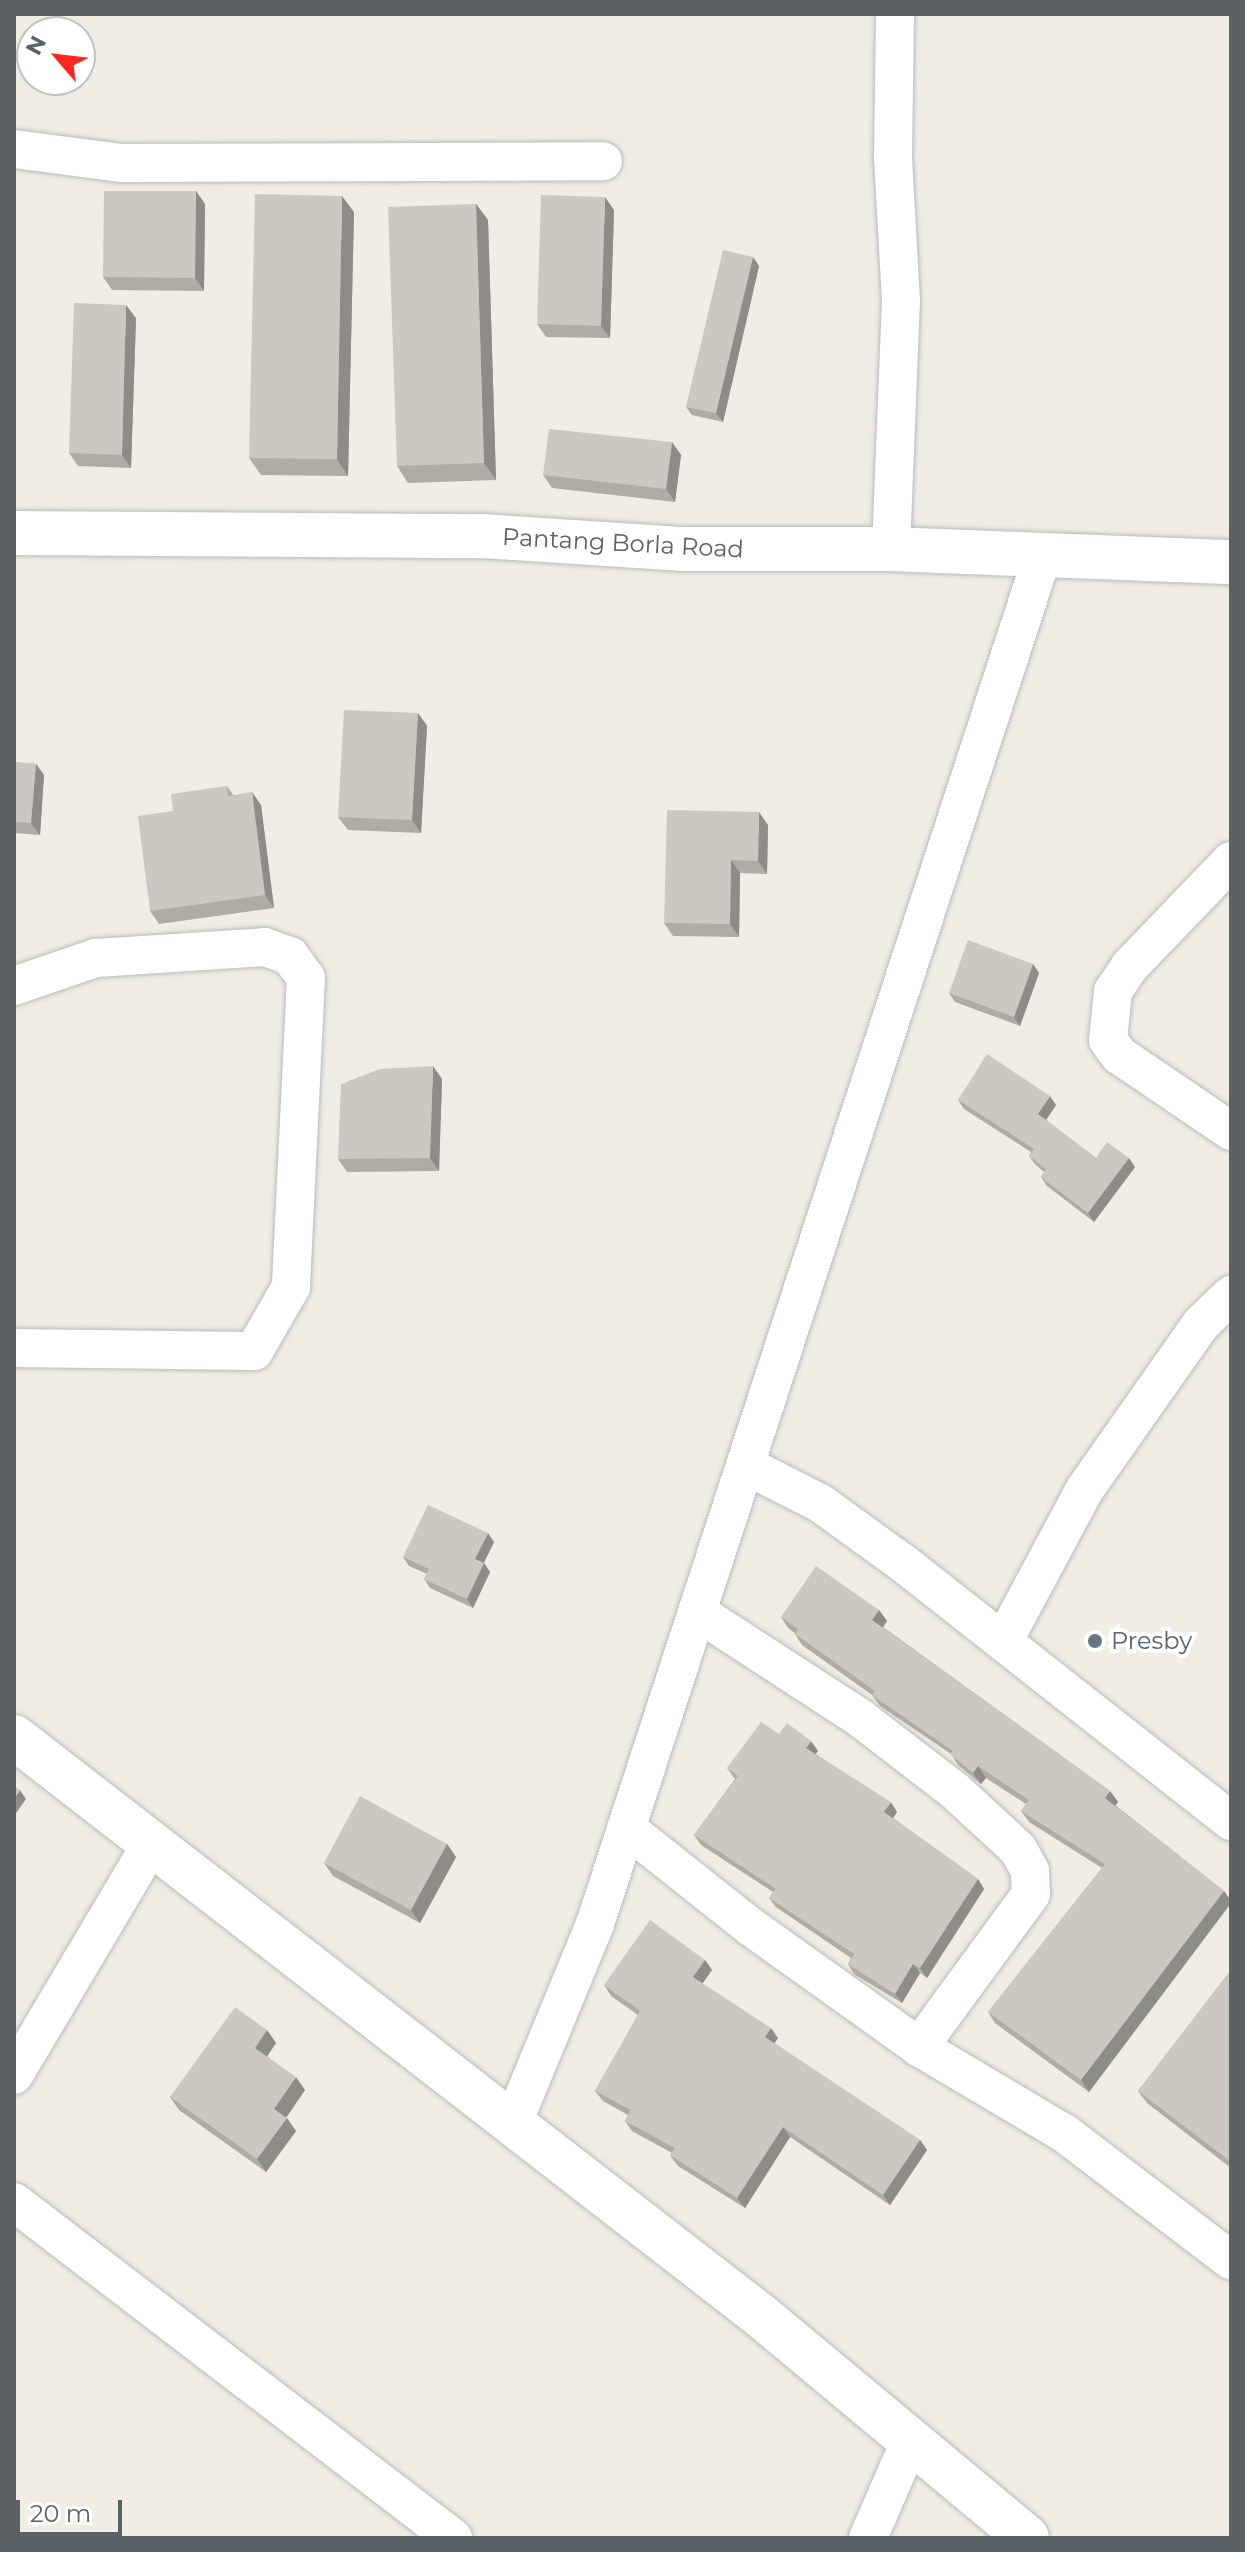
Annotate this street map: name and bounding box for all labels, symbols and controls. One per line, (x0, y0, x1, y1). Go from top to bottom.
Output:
north arrow (16, 16, 96, 96)
text: N (20, 31, 52, 60)
street label: Pantang Borla Road (501, 522, 745, 564)
place label: Presby (1111, 1627, 1192, 1655)
marker: Presby (1086, 1632, 1104, 1650)
scale bar (20, 2484, 126, 2534)
text: 20 m (30, 2499, 91, 2528)

